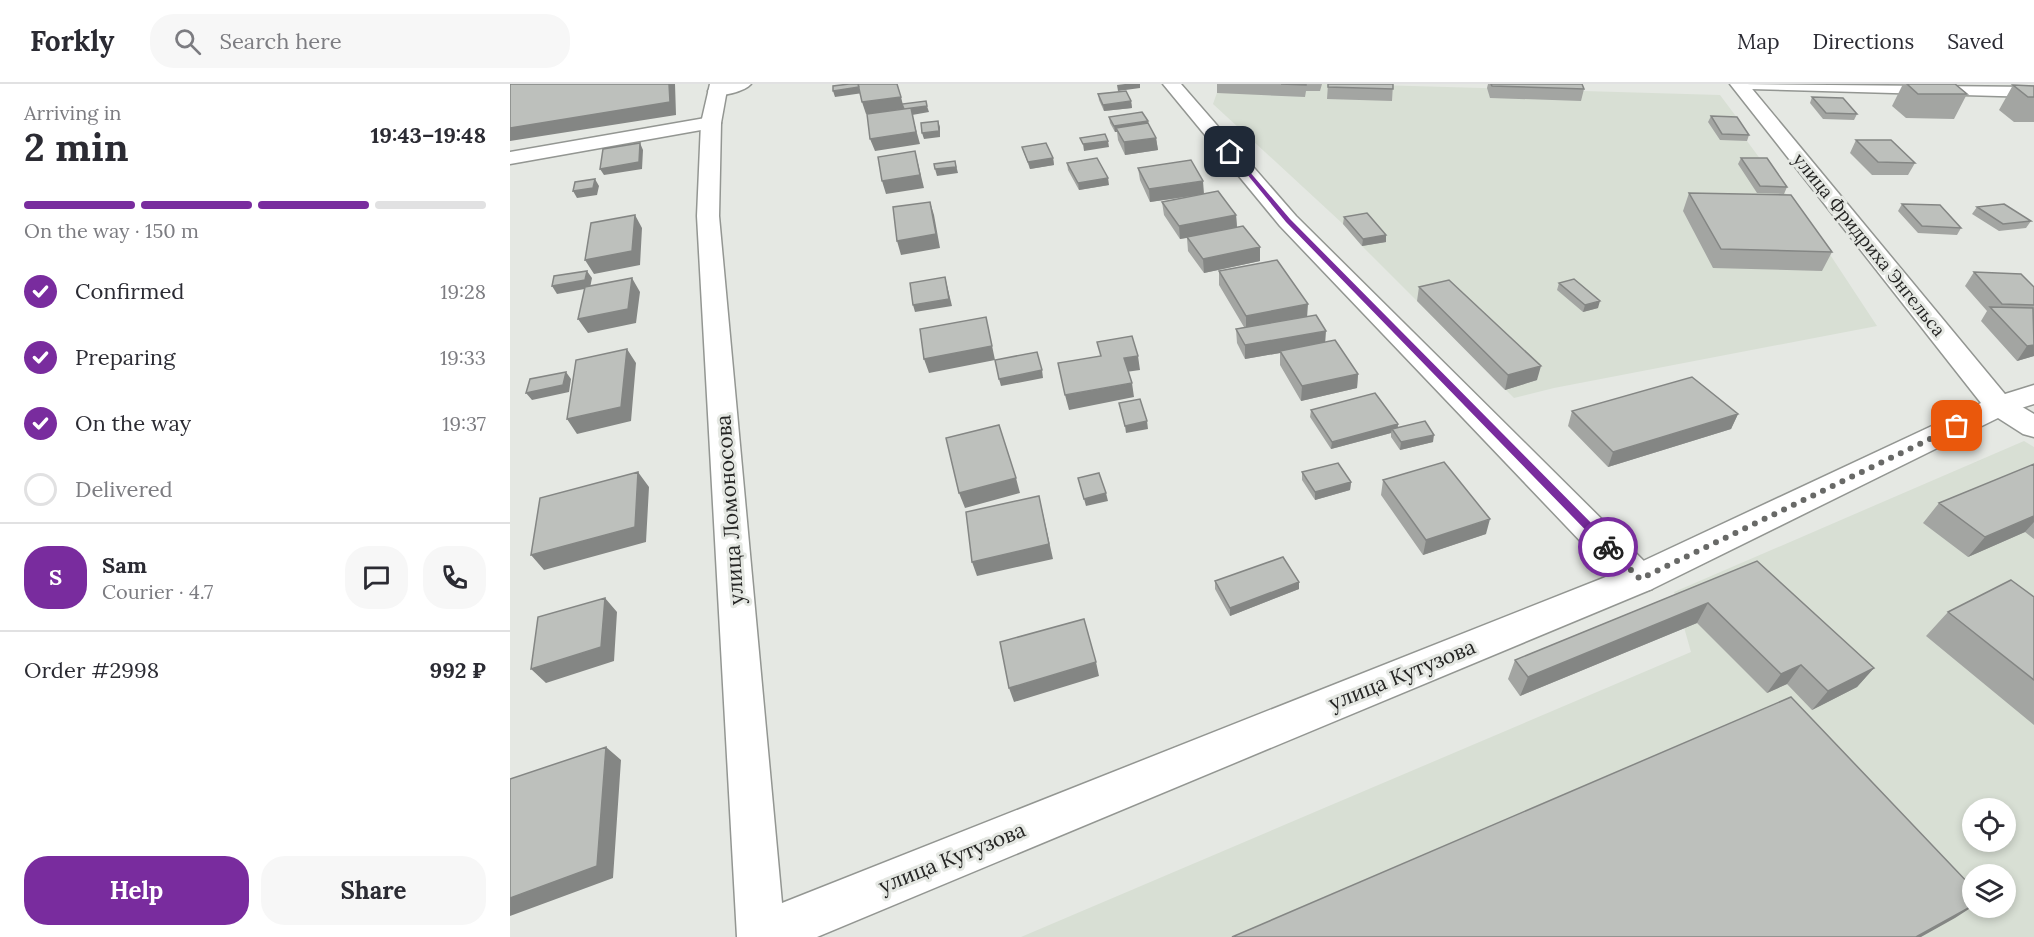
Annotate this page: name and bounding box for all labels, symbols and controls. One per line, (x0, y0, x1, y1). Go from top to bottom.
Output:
search box (150, 14, 570, 68)
text: Forkly (30, 23, 114, 59)
icon: search (171, 25, 204, 58)
text: Search here (219, 27, 342, 55)
text: Map (1737, 28, 1780, 55)
text: Directions (1813, 28, 1914, 55)
text: Saved (1947, 28, 2004, 55)
text: Arriving in (24, 100, 121, 125)
text: 19:43–19:48 (370, 121, 486, 149)
text: 2 min (24, 122, 129, 172)
pin (1204, 126, 1255, 177)
icon: home (1213, 135, 1246, 168)
street label: улица Фридриха Энгельса (1788, 148, 1951, 341)
text: On the way · 150 m (24, 218, 199, 243)
icon: check (24, 275, 57, 308)
text: Confirmed (75, 277, 184, 305)
text: 19:28 (440, 279, 486, 304)
icon: check (24, 341, 57, 374)
text: Preparing (75, 343, 175, 371)
text: 19:33 (440, 345, 486, 370)
pin (1931, 400, 1982, 451)
icon: check (24, 407, 57, 440)
text: On the way (75, 409, 191, 437)
icon: bag (1940, 409, 1973, 442)
text: 19:37 (442, 411, 486, 436)
street label: улица Ломоносова (709, 414, 750, 606)
text: Delivered (75, 475, 173, 503)
courier (1578, 517, 1638, 577)
icon: bike (1592, 531, 1625, 564)
button: chat (345, 546, 408, 609)
button: phone (423, 546, 486, 609)
text: Sam (102, 551, 147, 579)
text: S (49, 563, 62, 591)
text: Courier · 4.7 (102, 579, 213, 604)
street label: улица Кутузова (1324, 633, 1479, 716)
text: Order #2998 (24, 656, 159, 684)
text: 992 ₽ (430, 656, 486, 684)
map controls (1962, 798, 2016, 918)
button: locate (1962, 798, 2016, 852)
street label: улица Кутузова (874, 816, 1029, 899)
button: Help (24, 856, 249, 925)
button: Share (261, 856, 486, 925)
button: layers (1962, 864, 2016, 918)

